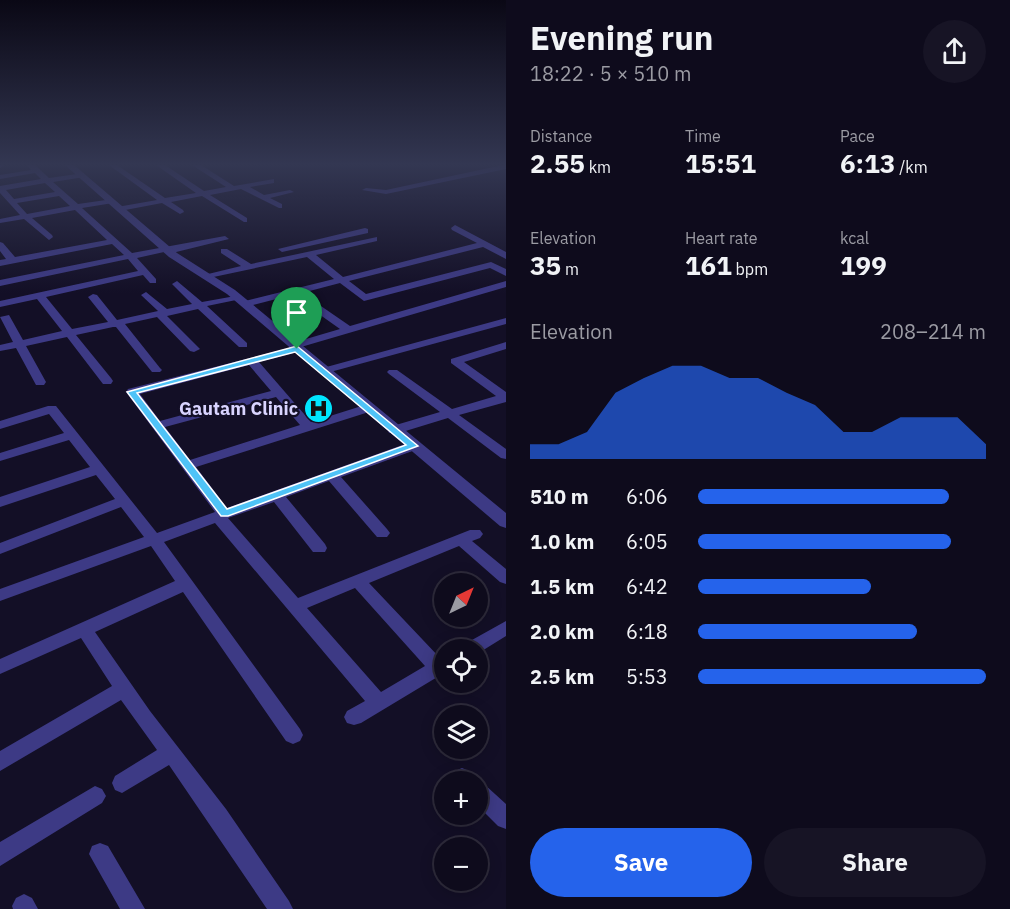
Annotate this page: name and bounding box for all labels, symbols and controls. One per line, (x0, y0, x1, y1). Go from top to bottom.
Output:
text: Evening run (530, 16, 714, 59)
button: share (923, 20, 986, 83)
text: 18:22 · 5 × 510 m (530, 60, 691, 87)
text: Distance (530, 126, 592, 146)
text: Time (685, 126, 721, 146)
text: Pace (840, 126, 875, 146)
text: 2.55 (530, 146, 585, 180)
text: 15:51 (685, 146, 756, 180)
text: 6:13 (840, 146, 895, 180)
text: km (585, 157, 611, 177)
text: /km (895, 157, 928, 177)
text: Elevation (530, 228, 596, 248)
text: Heart rate (685, 228, 758, 248)
text: kcal (840, 228, 869, 248)
text: 35 (530, 248, 561, 282)
text: 161 (685, 248, 732, 282)
text: 199 (840, 248, 887, 282)
text: m (561, 259, 579, 279)
text: bpm (732, 259, 768, 279)
pin (271, 287, 322, 349)
icon: arrive (280, 296, 313, 329)
text: Elevation (530, 318, 613, 345)
text: 208–214 m (880, 318, 986, 345)
hospital icon: Gautam Clinic (303, 392, 335, 424)
place label: Gautam Clinic (179, 397, 298, 420)
text: 510 m (530, 483, 589, 510)
text: 6:06 (626, 483, 668, 510)
text: 1.0 km (530, 528, 594, 555)
text: 6:05 (626, 528, 668, 555)
north arrow (434, 573, 488, 627)
map controls (434, 573, 488, 891)
text: 1.5 km (530, 573, 594, 600)
text: 6:42 (626, 573, 668, 600)
text: 2.0 km (530, 618, 594, 645)
text: 6:18 (626, 618, 668, 645)
button: locate (434, 639, 488, 693)
text: 2.5 km (530, 663, 594, 690)
text: 5:53 (626, 663, 668, 690)
button: layers (434, 705, 488, 759)
button: + (434, 771, 488, 825)
button: Save (530, 828, 752, 897)
button: Share (764, 828, 986, 897)
button: − (434, 837, 488, 891)

